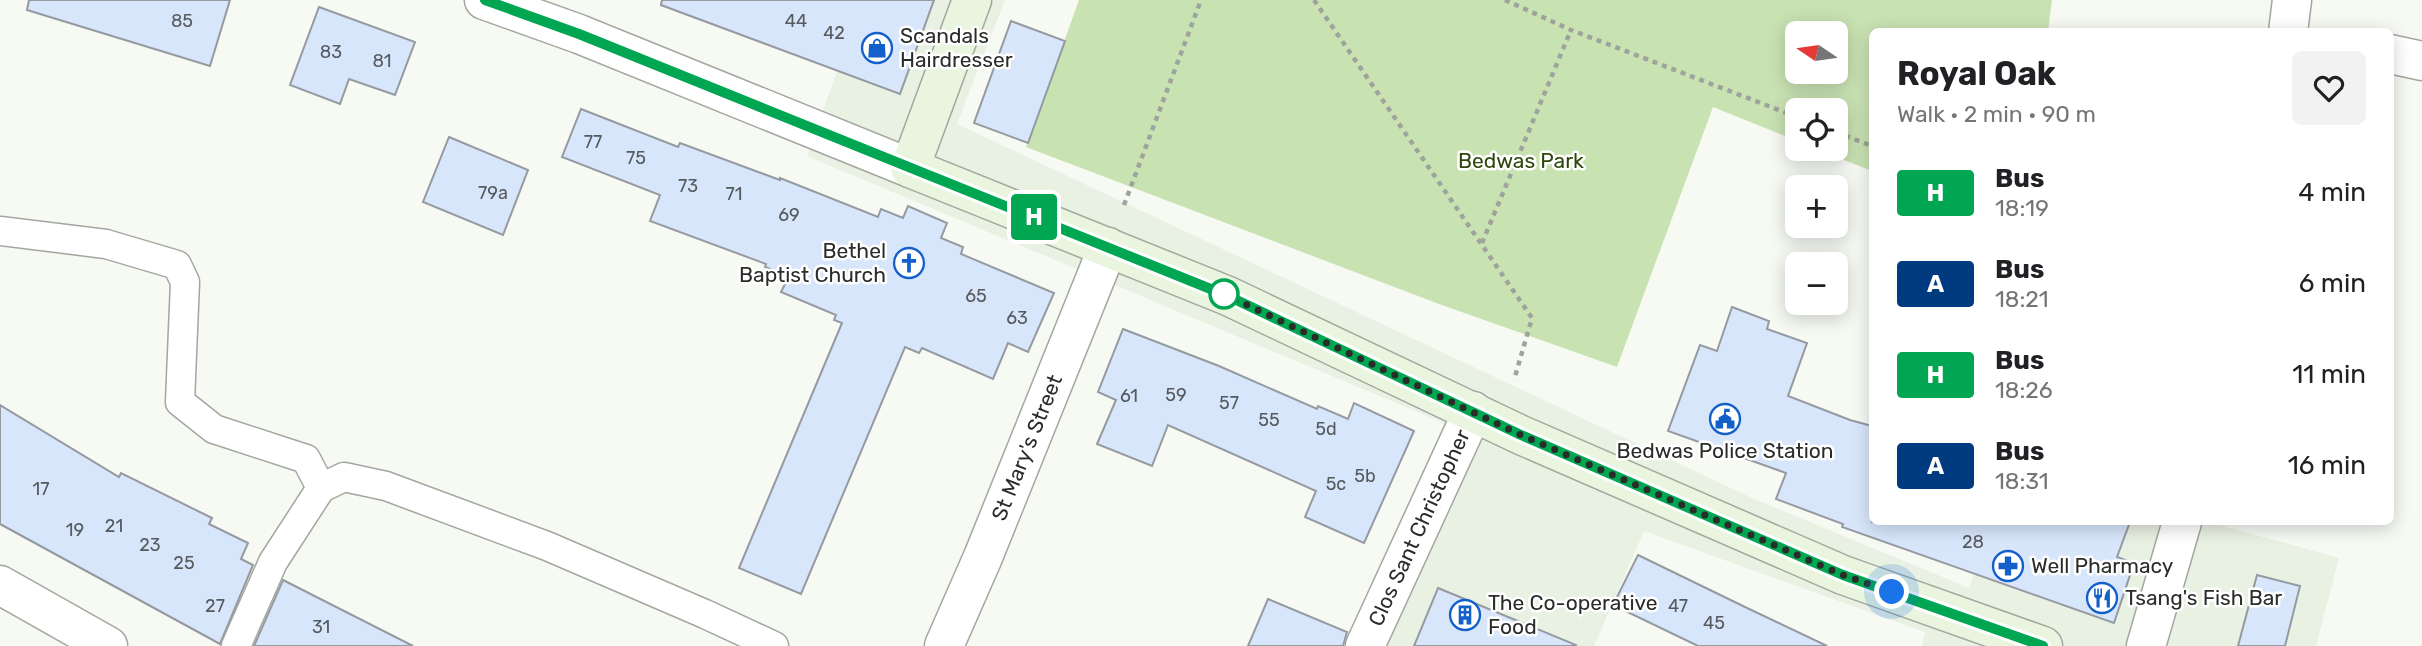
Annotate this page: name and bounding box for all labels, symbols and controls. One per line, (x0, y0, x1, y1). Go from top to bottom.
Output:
house number: 85 (171, 10, 193, 32)
house number: 44 (785, 10, 807, 32)
north arrow (1785, 21, 1848, 84)
map controls (1785, 21, 1848, 315)
house number: 42 (823, 22, 845, 44)
place label: Scandals Hairdresser (900, 23, 1013, 72)
shop icon: Scandals Hairdresser (860, 31, 894, 65)
house number: 83 (320, 41, 342, 63)
house number: 81 (372, 50, 392, 72)
button: heart (2292, 51, 2366, 125)
text: Royal Oak (1897, 54, 2056, 93)
button: locate (1785, 98, 1848, 161)
text: Walk · 2 min · 90 m (1897, 100, 2096, 128)
house number: 77 (584, 131, 602, 153)
house number: 75 (626, 147, 646, 169)
park label: Bedwas Park (1458, 148, 1584, 173)
text: Bus (1995, 163, 2044, 194)
house number: 73 (678, 175, 698, 197)
button: + (1785, 175, 1848, 238)
text: 4 min (2298, 177, 2366, 208)
text: H (1927, 179, 1944, 207)
house number: 79a (478, 182, 508, 204)
house number: 71 (726, 183, 742, 205)
line badge: H (1011, 194, 1057, 240)
text: 18:19 (1995, 194, 2049, 222)
text: H (1025, 203, 1043, 231)
house number: 69 (778, 204, 800, 226)
place label: Bethel Baptist Church (739, 238, 886, 287)
church icon: Bethel Baptist Church (892, 246, 926, 280)
button: − (1785, 252, 1848, 315)
text: Bus (1995, 254, 2044, 285)
text: 6 min (2299, 268, 2366, 299)
text: A (1927, 270, 1944, 298)
unlabelled marker (1209, 279, 1239, 309)
house number: 65 (965, 285, 987, 307)
text: 18:21 (1995, 285, 2049, 313)
house number: 63 (1006, 307, 1028, 329)
text: Bus (1995, 345, 2044, 376)
text: 11 min (2292, 359, 2366, 390)
text: H (1927, 361, 1944, 389)
street label: St Mary's Street (986, 371, 1067, 524)
text: 18:26 (1995, 376, 2053, 404)
house number: 59 (1165, 384, 1187, 406)
house number: 61 (1120, 385, 1138, 407)
house number: 57 (1219, 392, 1239, 414)
public building icon: Bedwas Police Station (1708, 402, 1742, 436)
house number: 55 (1258, 409, 1280, 431)
house number: 5d (1315, 418, 1337, 440)
street label: Clos Sant Christopher (1363, 425, 1475, 630)
text: Bus (1995, 436, 2044, 467)
place label: Bedwas Police Station (1616, 438, 1834, 463)
text: 16 min (2288, 450, 2366, 481)
text: A (1927, 452, 1944, 480)
house number: 5b (1354, 465, 1376, 487)
text: 18:31 (1995, 467, 2049, 495)
house number: 5c (1326, 473, 1346, 495)
house number: 17 (33, 478, 49, 500)
house number: 21 (105, 515, 123, 537)
house number: 19 (66, 519, 84, 541)
house number: 28 (1962, 531, 1984, 553)
house number: 23 (139, 534, 161, 556)
pharmacy icon: Well Pharmacy (1991, 549, 2025, 583)
house number: 25 (173, 552, 195, 574)
place label: Well Pharmacy (2031, 553, 2174, 578)
your location (1874, 574, 1909, 609)
restaurant icon: Tsang's Fish Bar (2085, 581, 2119, 615)
place label: Tsang's Fish Bar (2125, 585, 2282, 610)
place label: The Co-operative Food (1488, 590, 1658, 639)
house number: 27 (205, 595, 225, 617)
house number: 47 (1668, 595, 1688, 617)
building icon: The Co-operative Food (1448, 598, 1482, 632)
house number: 45 (1703, 612, 1725, 634)
house number: 31 (312, 616, 330, 638)

